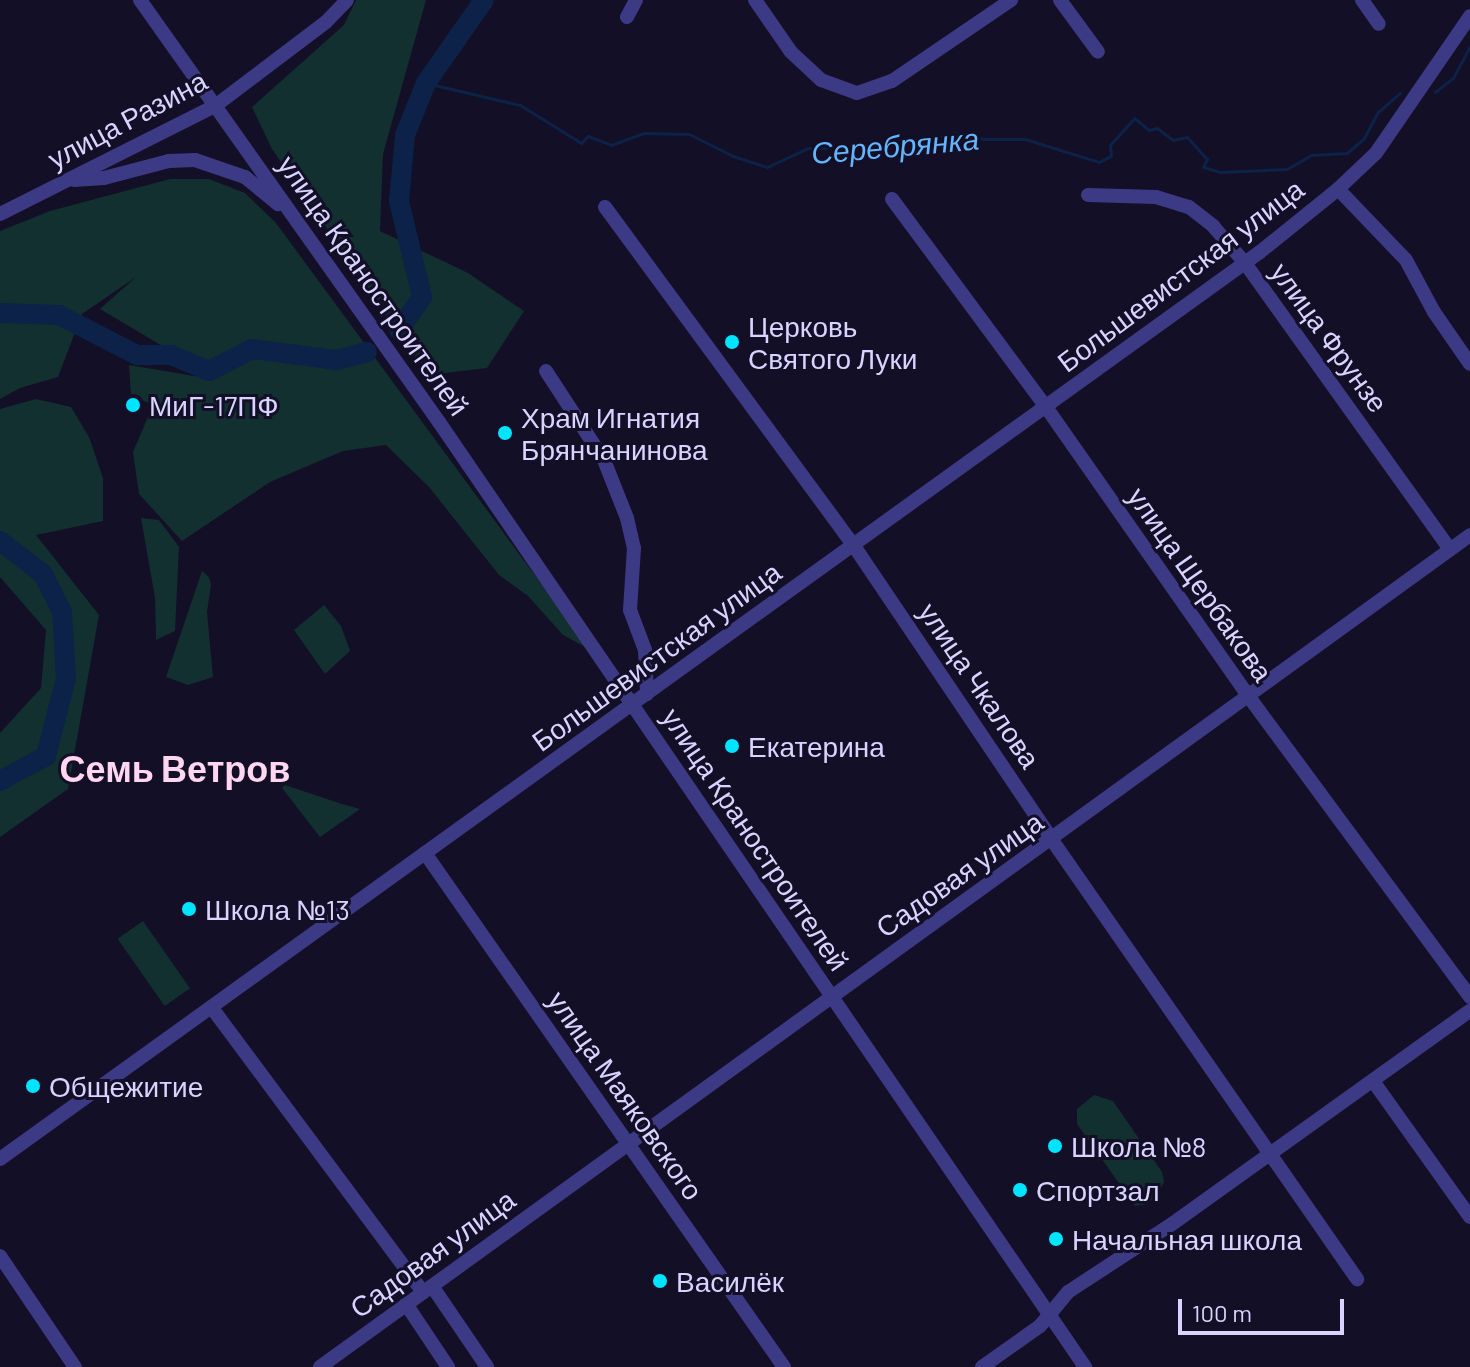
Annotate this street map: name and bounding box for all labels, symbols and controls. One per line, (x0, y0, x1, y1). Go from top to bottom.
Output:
street label: улица Разина (42, 63, 212, 175)
water label: Серебрянка (810, 120, 980, 170)
street label: улица Краностроителей (272, 149, 476, 421)
street label: Большевистская улица (1050, 171, 1310, 379)
street label: улица Фрунзе (1264, 256, 1396, 418)
place label: Церковь Святого Луки (748, 309, 917, 375)
marker: Церковь Святого Луки (723, 333, 741, 351)
place label: МиГ-17ПФ (149, 388, 279, 422)
marker: МиГ-17ПФ (124, 396, 142, 414)
place label: Храм Игнатия Брянчанинова (521, 400, 708, 466)
marker: Храм Игнатия Брянчанинова (496, 424, 514, 442)
street label: улица Щербакова (1122, 480, 1280, 688)
street label: Большевистская улица (525, 554, 787, 758)
street label: улица Чкалова (912, 596, 1048, 774)
street label: улица Краностроителей (656, 701, 856, 977)
place label: Екатерина (748, 729, 885, 763)
marker: Екатерина (723, 737, 741, 755)
district label: Семь Ветров (60, 746, 290, 790)
street label: Садовая улица (869, 804, 1049, 944)
place label: Школа №13 (205, 892, 350, 926)
marker: Школа №13 (180, 900, 198, 918)
street label: улица Маяковского (541, 984, 711, 1206)
place label: Общежитие (49, 1069, 203, 1103)
marker: Общежитие (24, 1077, 42, 1095)
place label: Школа №8 (1071, 1129, 1206, 1163)
marker: Школа №8 (1046, 1137, 1064, 1155)
place label: Спортзал (1036, 1173, 1159, 1207)
marker: Спортзал (1011, 1181, 1029, 1199)
street label: Садовая улица (343, 1182, 521, 1324)
place label: Начальная школа (1072, 1222, 1302, 1256)
marker: Начальная школа (1047, 1230, 1065, 1248)
place label: Василёк (676, 1264, 784, 1298)
marker: Василёк (651, 1272, 669, 1290)
scale bar (1182, 1283, 1348, 1333)
text: 100 m (1192, 1298, 1252, 1327)

